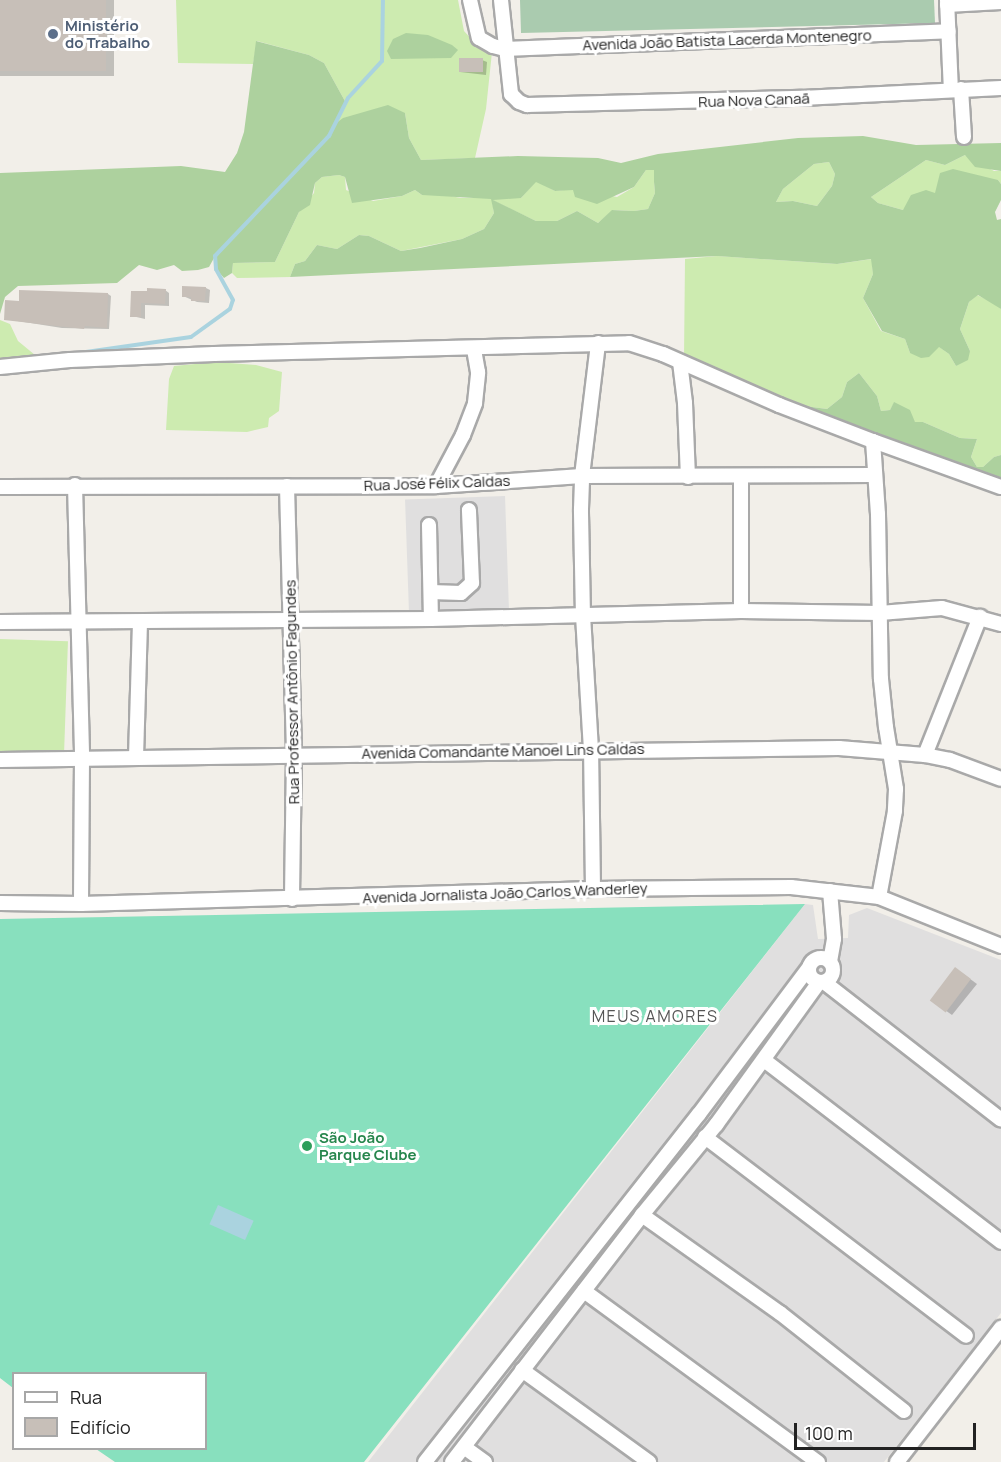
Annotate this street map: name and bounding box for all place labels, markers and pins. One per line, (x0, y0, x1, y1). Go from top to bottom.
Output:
place label: Ministério do Trabalho (65, 16, 150, 51)
marker: Ministério do Trabalho (46, 27, 60, 41)
place label: São João Parque Clube (319, 1128, 417, 1163)
marker: São João Parque Clube (300, 1139, 314, 1153)

